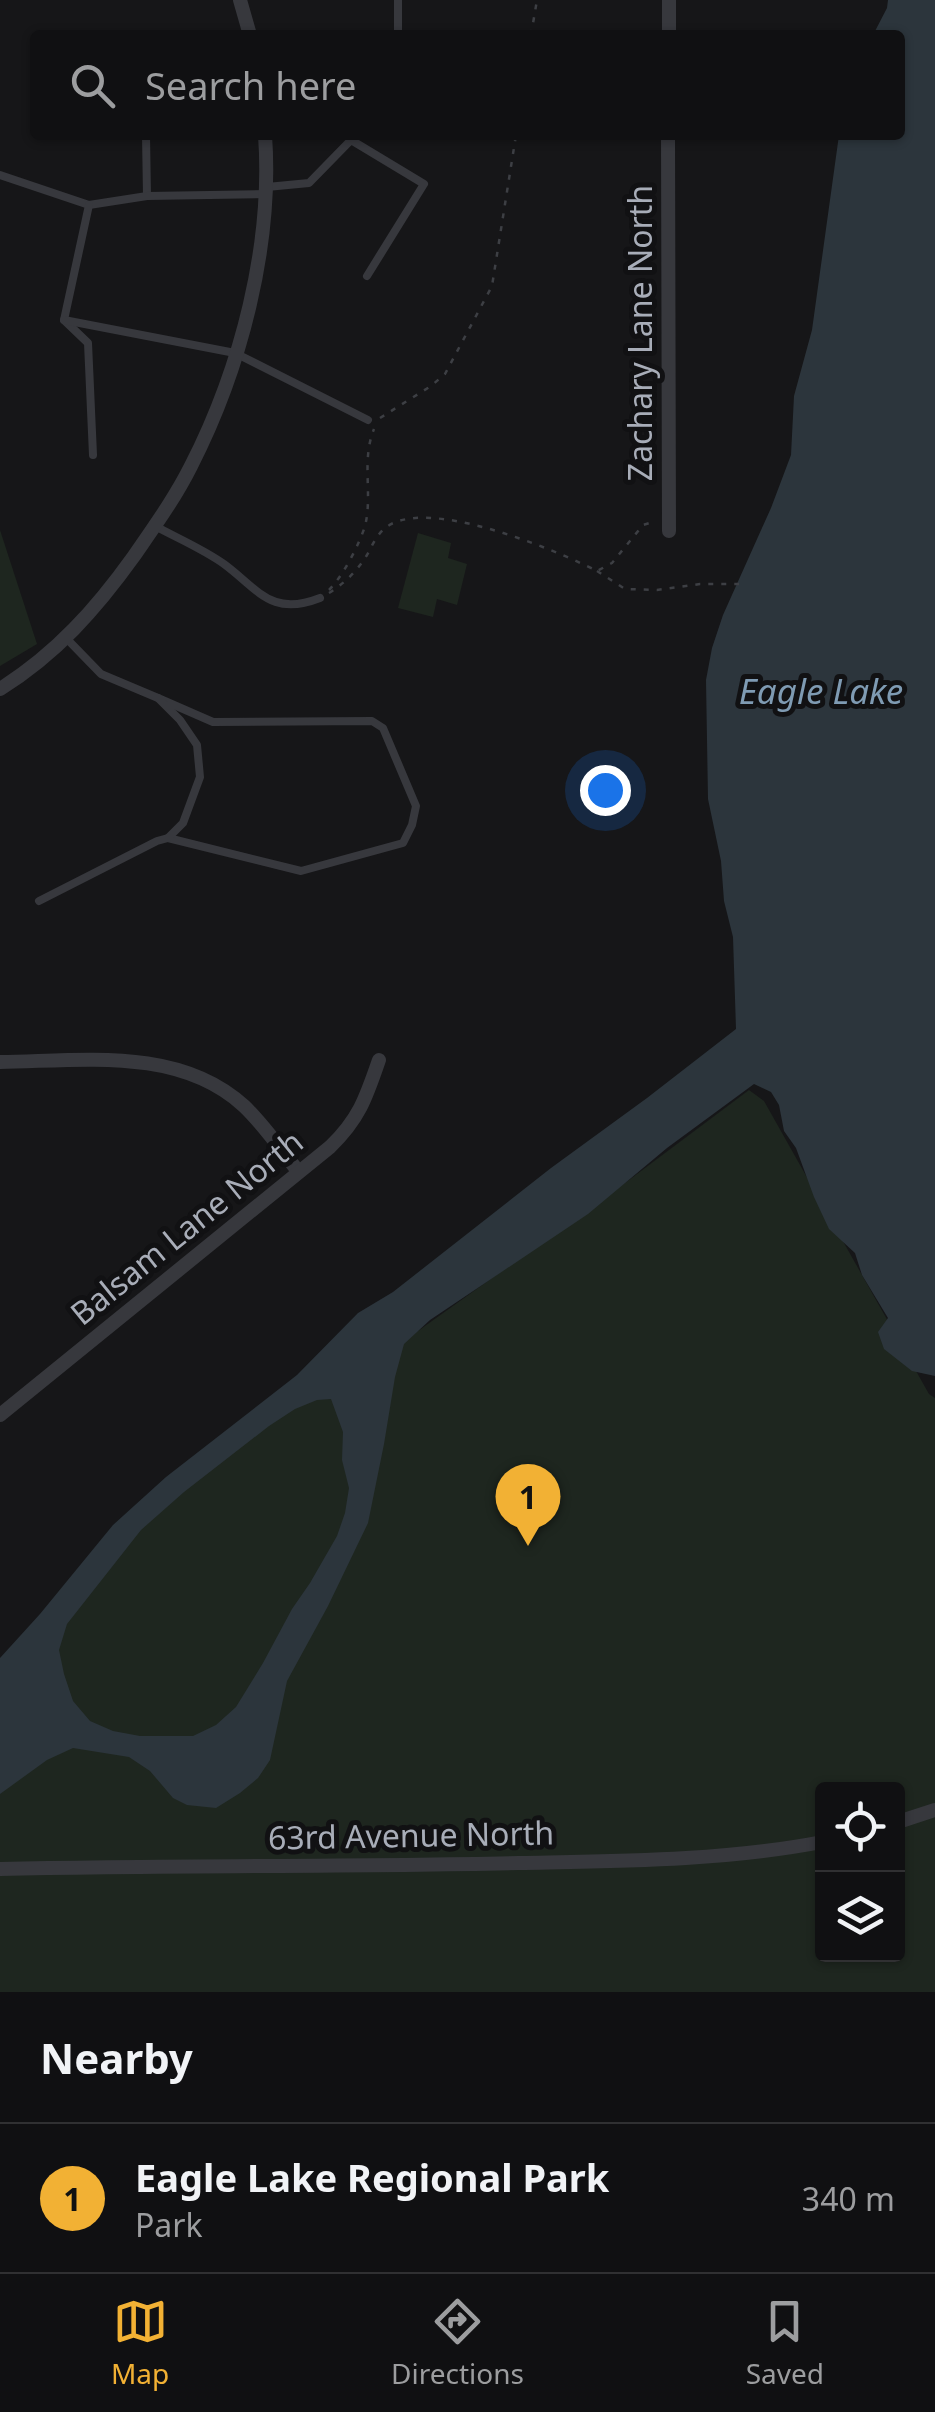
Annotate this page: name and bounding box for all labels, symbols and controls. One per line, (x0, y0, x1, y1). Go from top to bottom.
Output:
search box (30, 30, 905, 140)
icon: search (65, 58, 120, 113)
text: Search here (145, 59, 356, 111)
street label: Zachary Lane North (618, 185, 661, 481)
water label: Eagle Lake (739, 667, 903, 714)
your location (580, 765, 631, 816)
street label: Balsam Lane North (61, 1120, 311, 1334)
pin: 1 (496, 1464, 560, 1546)
map controls (815, 1782, 905, 1962)
button: locate (815, 1782, 905, 1872)
street label: 63rd Avenue North (268, 1811, 554, 1858)
button: layers (815, 1872, 905, 1962)
text: Nearby (40, 2029, 193, 2086)
text: Eagle Lake Regional Park (135, 2151, 609, 2203)
text: 1 (63, 2177, 82, 2220)
text: 340 m (802, 2177, 895, 2220)
text: Park (135, 2203, 203, 2246)
tab: Map (111, 2294, 169, 2392)
tab: Directions (391, 2294, 524, 2392)
tab: Saved (746, 2294, 824, 2392)

